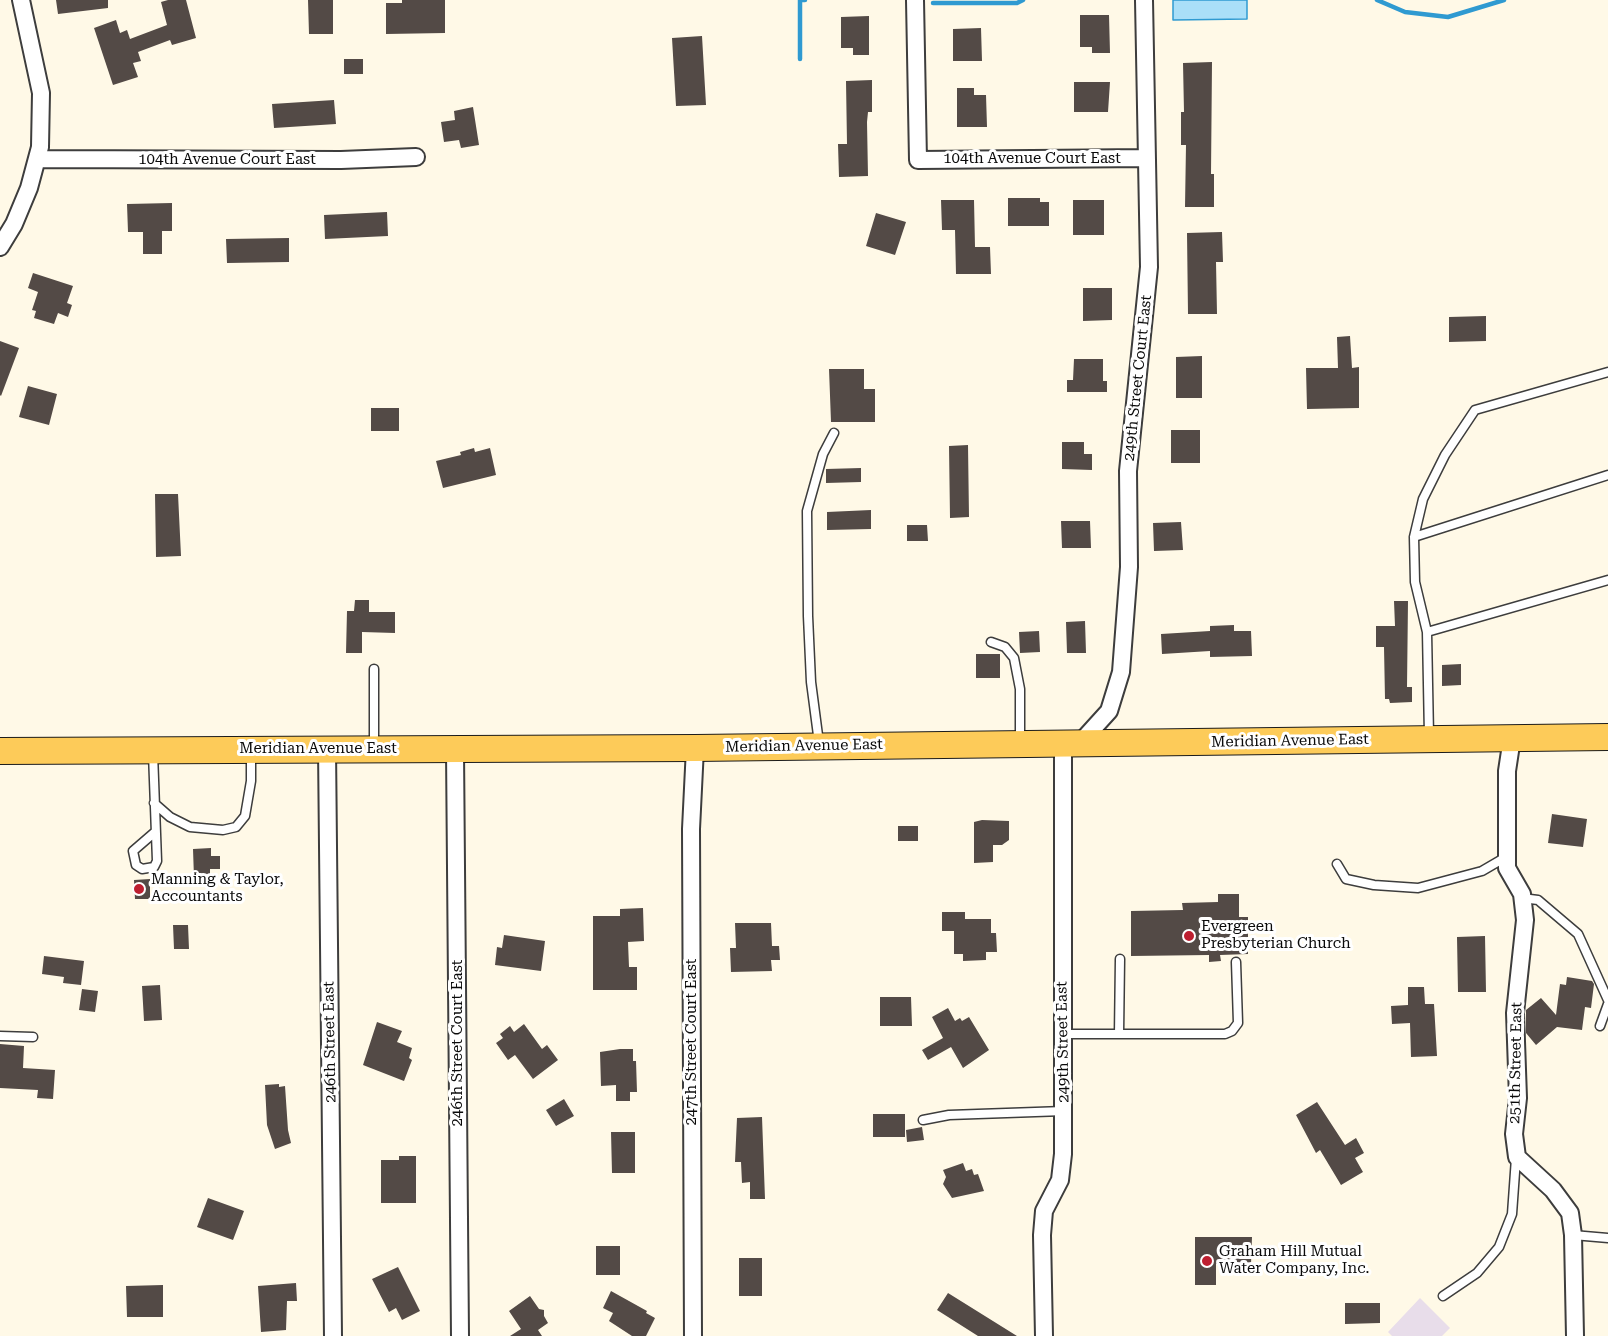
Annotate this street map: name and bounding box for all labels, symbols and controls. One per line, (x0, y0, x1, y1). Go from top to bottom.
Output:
street label: 104th Avenue Court East (943, 150, 1121, 168)
street label: 104th Avenue Court East (138, 151, 316, 169)
street label: 249th Street Court East (1120, 294, 1156, 462)
street label: Meridian Avenue East (1211, 731, 1369, 751)
street label: Meridian Avenue East (725, 736, 883, 756)
street label: Meridian Avenue East (239, 740, 397, 758)
place label: Manning & Taylor, Accountants (151, 871, 284, 906)
marker: Manning & Taylor, Accountants (132, 882, 146, 896)
place label: Evergreen Presbyterian Church (1201, 918, 1351, 953)
marker: Evergreen Presbyterian Church (1182, 929, 1196, 943)
street label: 247th Street Court East (683, 959, 701, 1125)
street label: 246th Street Court East (449, 960, 467, 1126)
street label: 246th Street East (320, 981, 340, 1103)
street label: 249th Street East (1053, 981, 1073, 1103)
street label: 251th Street East (1506, 1002, 1526, 1124)
place label: Graham Hill Mutual Water Company, Inc. (1219, 1243, 1369, 1278)
marker: Graham Hill Mutual Water Company, Inc. (1200, 1254, 1214, 1268)

